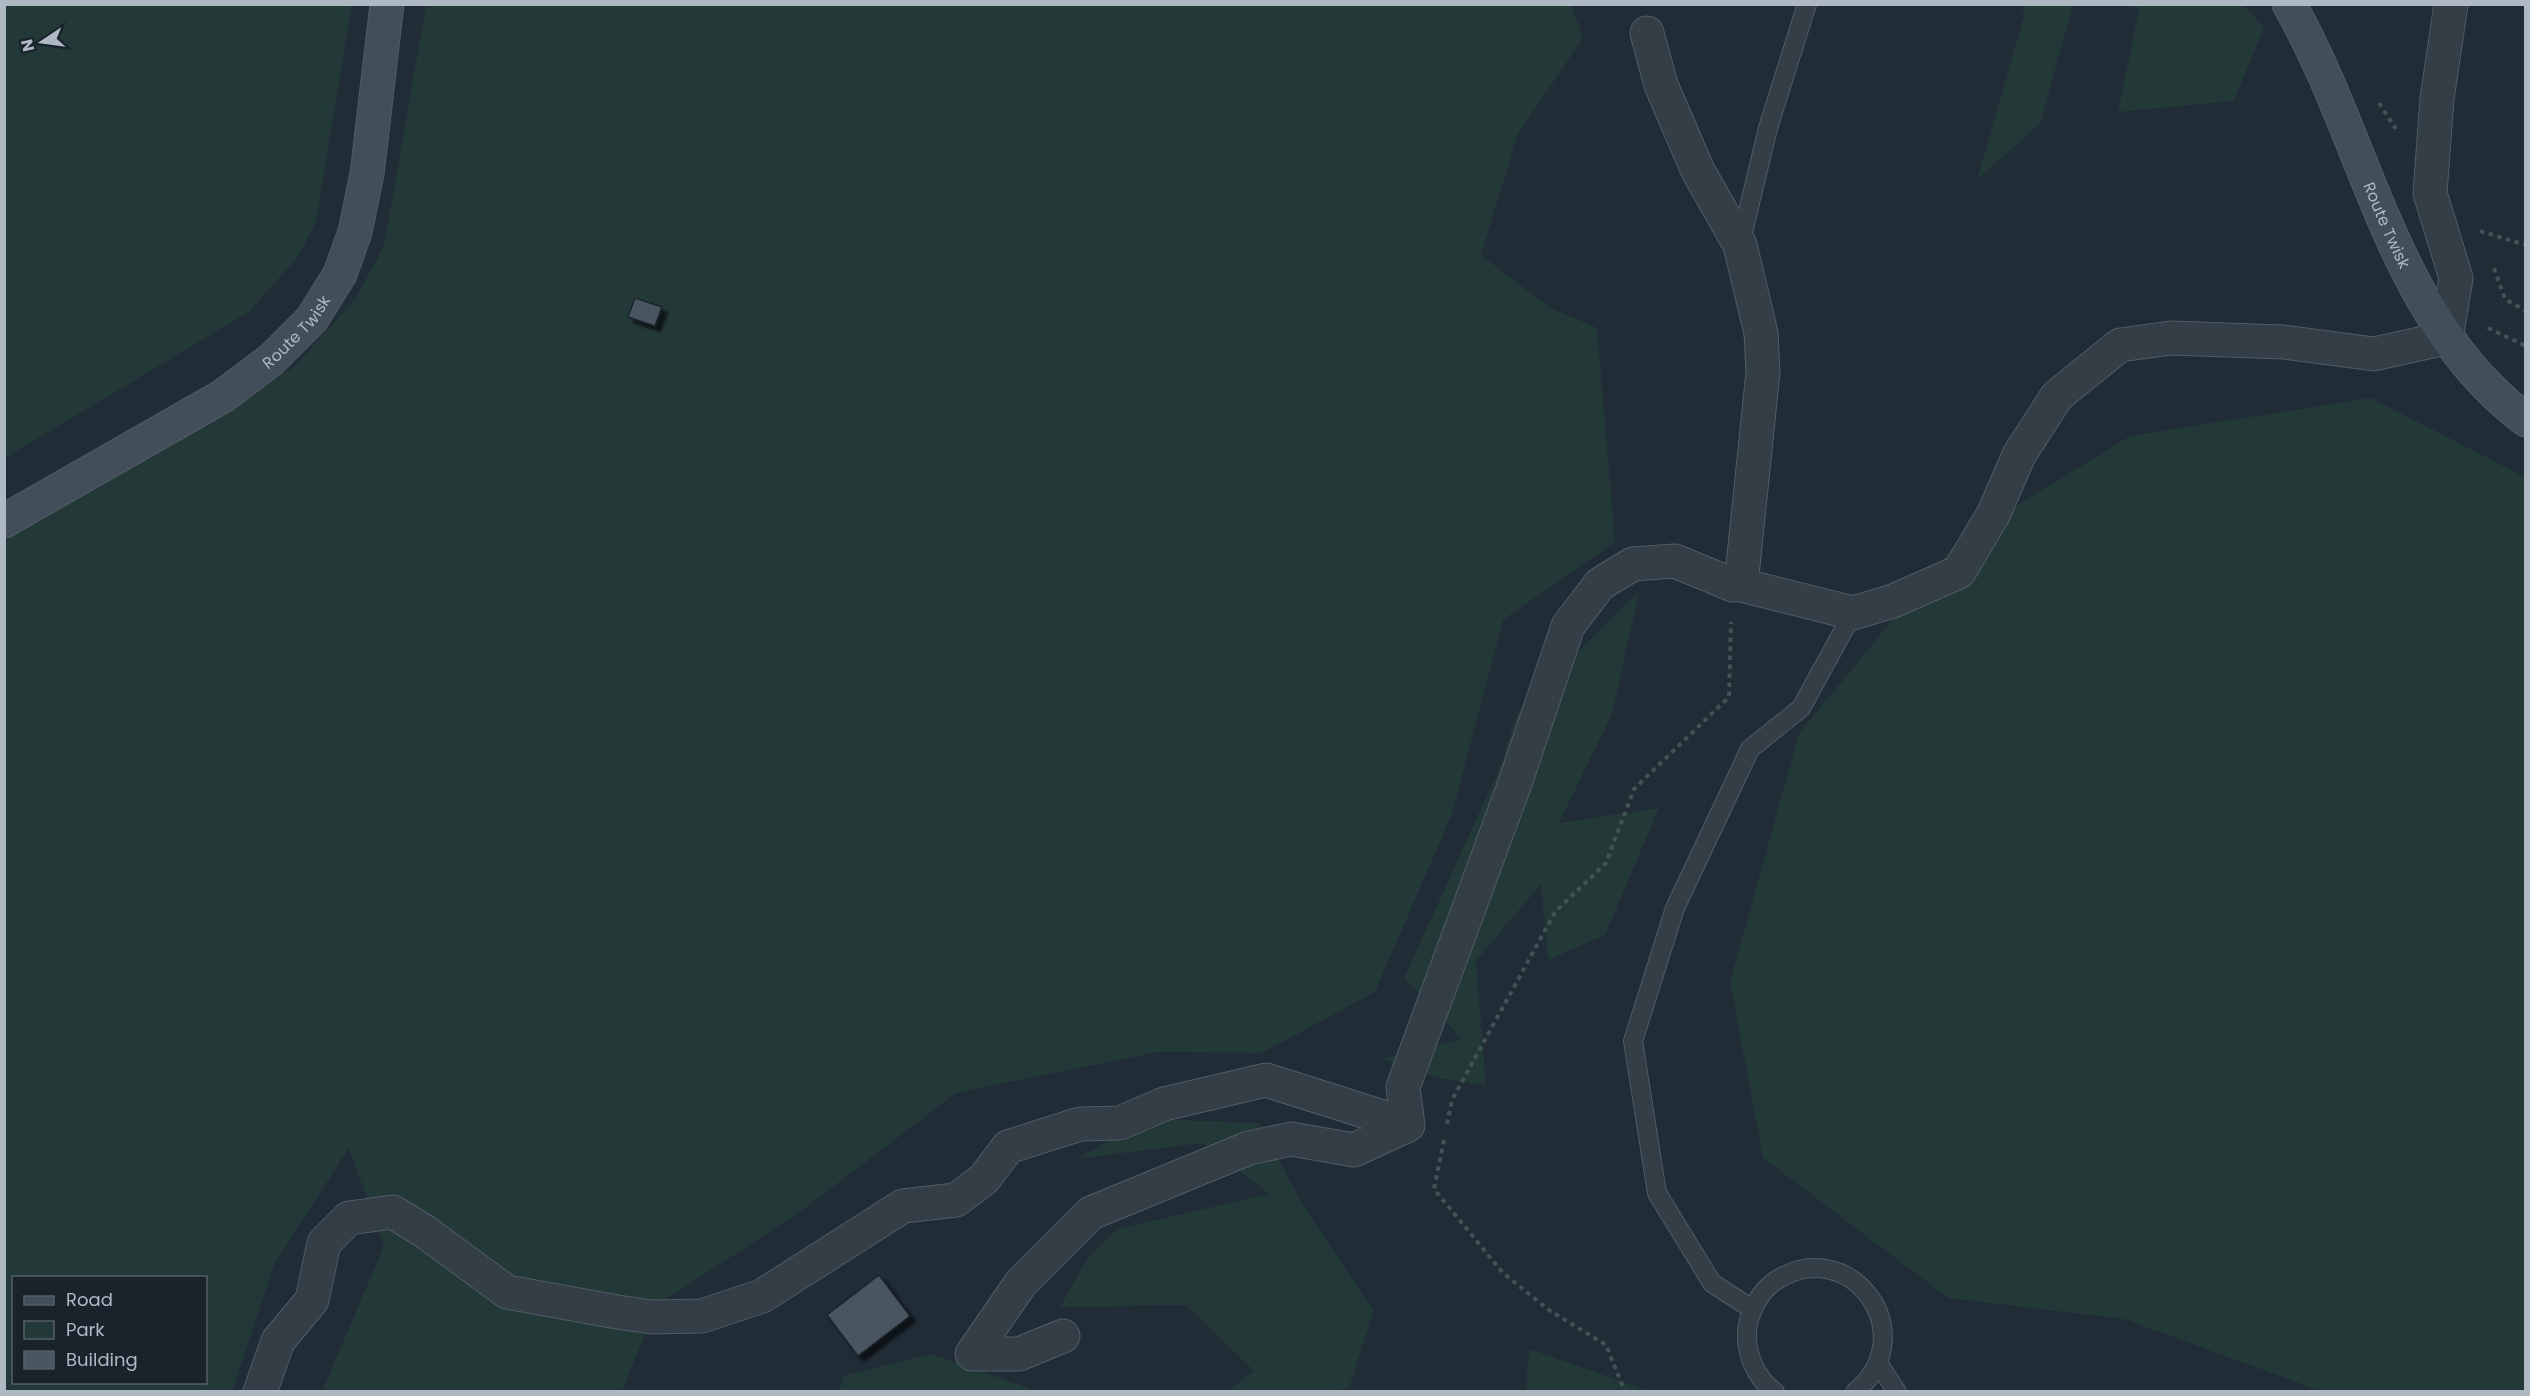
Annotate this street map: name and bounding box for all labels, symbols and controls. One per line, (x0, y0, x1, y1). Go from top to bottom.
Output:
north arrow (12, 12, 72, 72)
text: N (15, 37, 40, 54)
street label: Route Twisk (2358, 178, 2417, 273)
street label: Route Twisk (257, 290, 336, 374)
legend (12, 1276, 207, 1384)
text: Road (66, 1287, 113, 1312)
text: Park (66, 1317, 105, 1342)
text: Building (66, 1347, 138, 1372)

